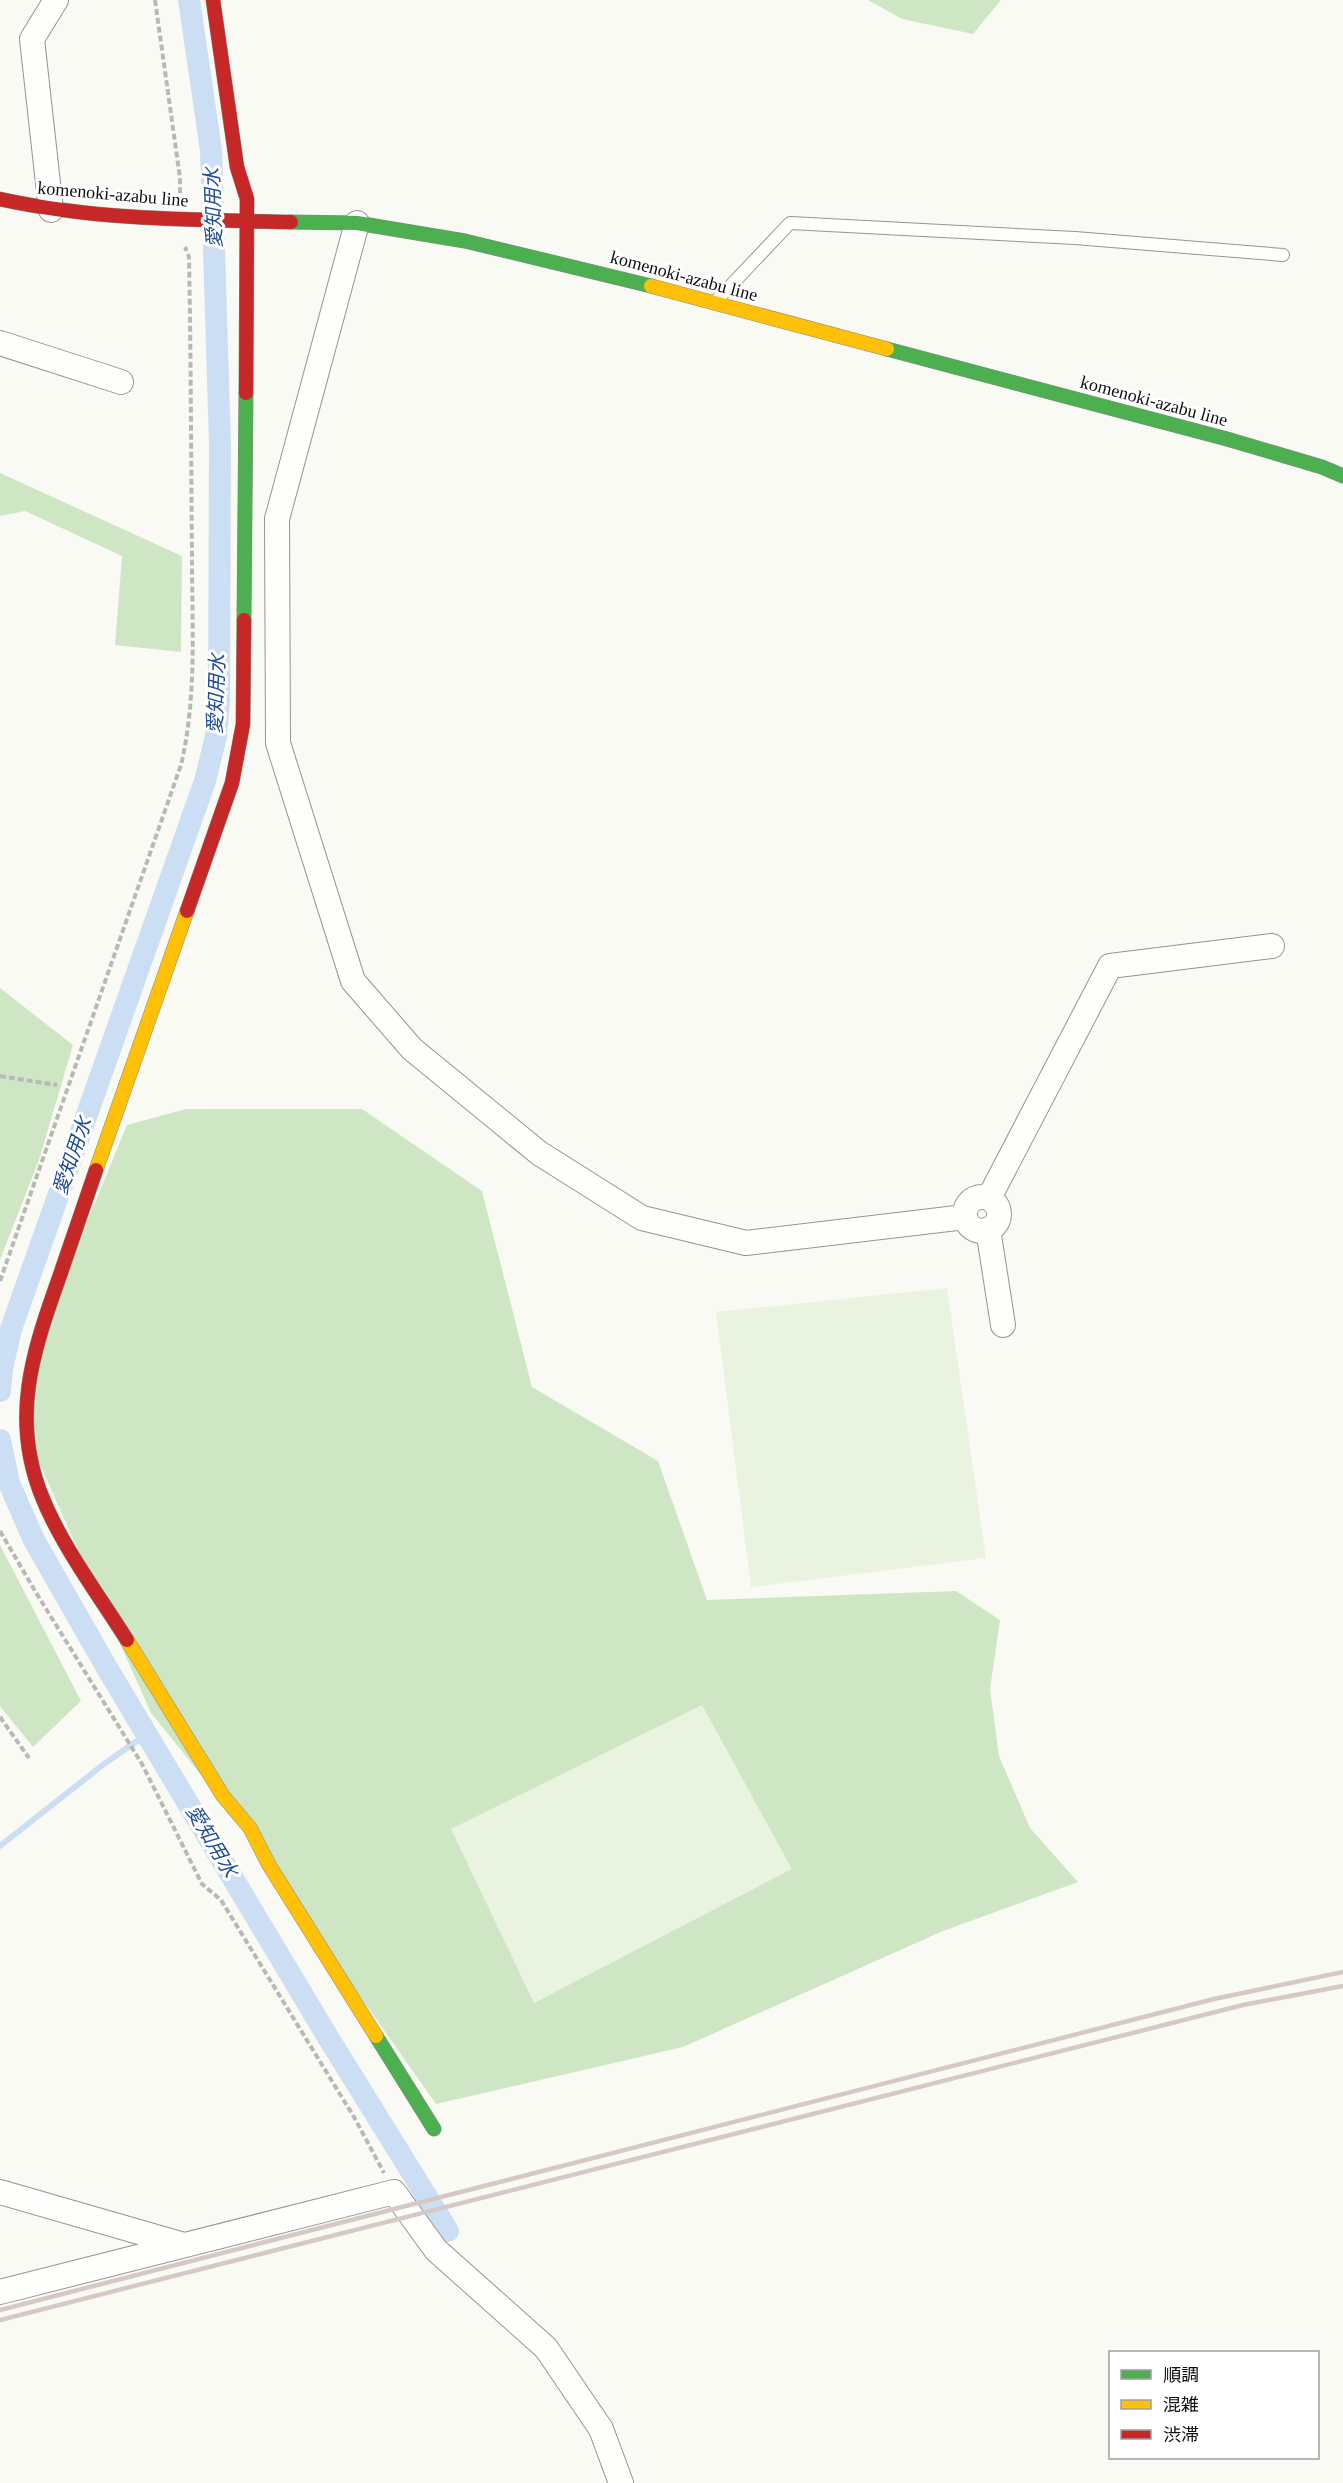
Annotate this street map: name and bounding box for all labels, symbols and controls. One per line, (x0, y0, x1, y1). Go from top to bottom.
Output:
water label: 愛知用水 (201, 166, 225, 248)
street label: komenoki-azabu line (37, 177, 189, 211)
street label: komenoki-azabu line (608, 247, 760, 305)
street label: komenoki-azabu line (1078, 372, 1230, 430)
water label: 愛知用水 (204, 652, 228, 734)
water label: 愛知用水 (49, 1113, 96, 1197)
water label: 愛知用水 (182, 1801, 243, 1883)
legend (1109, 2351, 1319, 2459)
text: 順調 (1163, 2365, 1199, 2385)
text: 混雑 (1163, 2395, 1199, 2415)
text: 渋滞 (1163, 2425, 1199, 2445)

